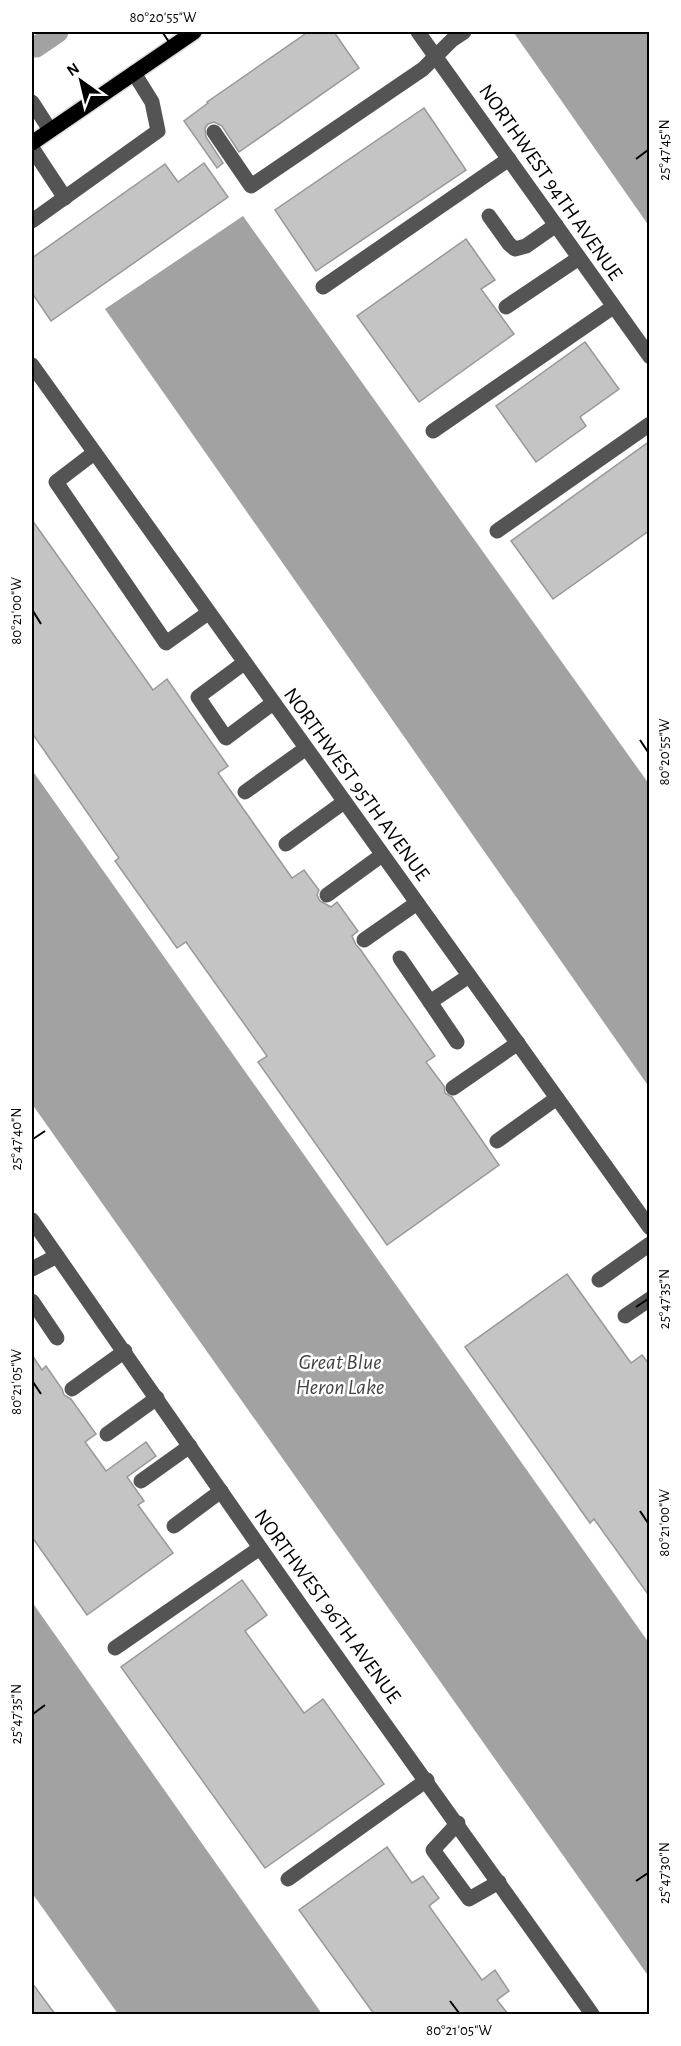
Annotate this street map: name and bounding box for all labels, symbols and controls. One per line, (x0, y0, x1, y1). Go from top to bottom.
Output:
text: 80°20'55"W (129, 10, 197, 25)
north arrow (51, 51, 111, 111)
text: N (64, 60, 82, 79)
street label: NORTHWEST 94TH AVENUE (475, 80, 626, 284)
text: 25°47'45"N (657, 119, 672, 181)
text: 80°21'00"W (9, 577, 24, 645)
street label: NORTHWEST 95TH AVENUE (280, 684, 433, 885)
text: 80°20'55"W (657, 718, 672, 786)
text: 25°47'40"N (9, 1107, 24, 1171)
text: 25°47'35"N (657, 1269, 672, 1329)
text: 80°21'05"W (9, 1348, 24, 1415)
water label: Great Blue Heron Lake (296, 1351, 384, 1398)
text: 80°21'00"W (657, 1489, 672, 1557)
street label: NORTHWEST 96TH AVENUE (250, 1506, 405, 1707)
text: 25°47'35"N (9, 1684, 24, 1744)
text: 25°47'30"N (657, 1842, 672, 1904)
text: 80°21'05"W (426, 2023, 493, 2038)

